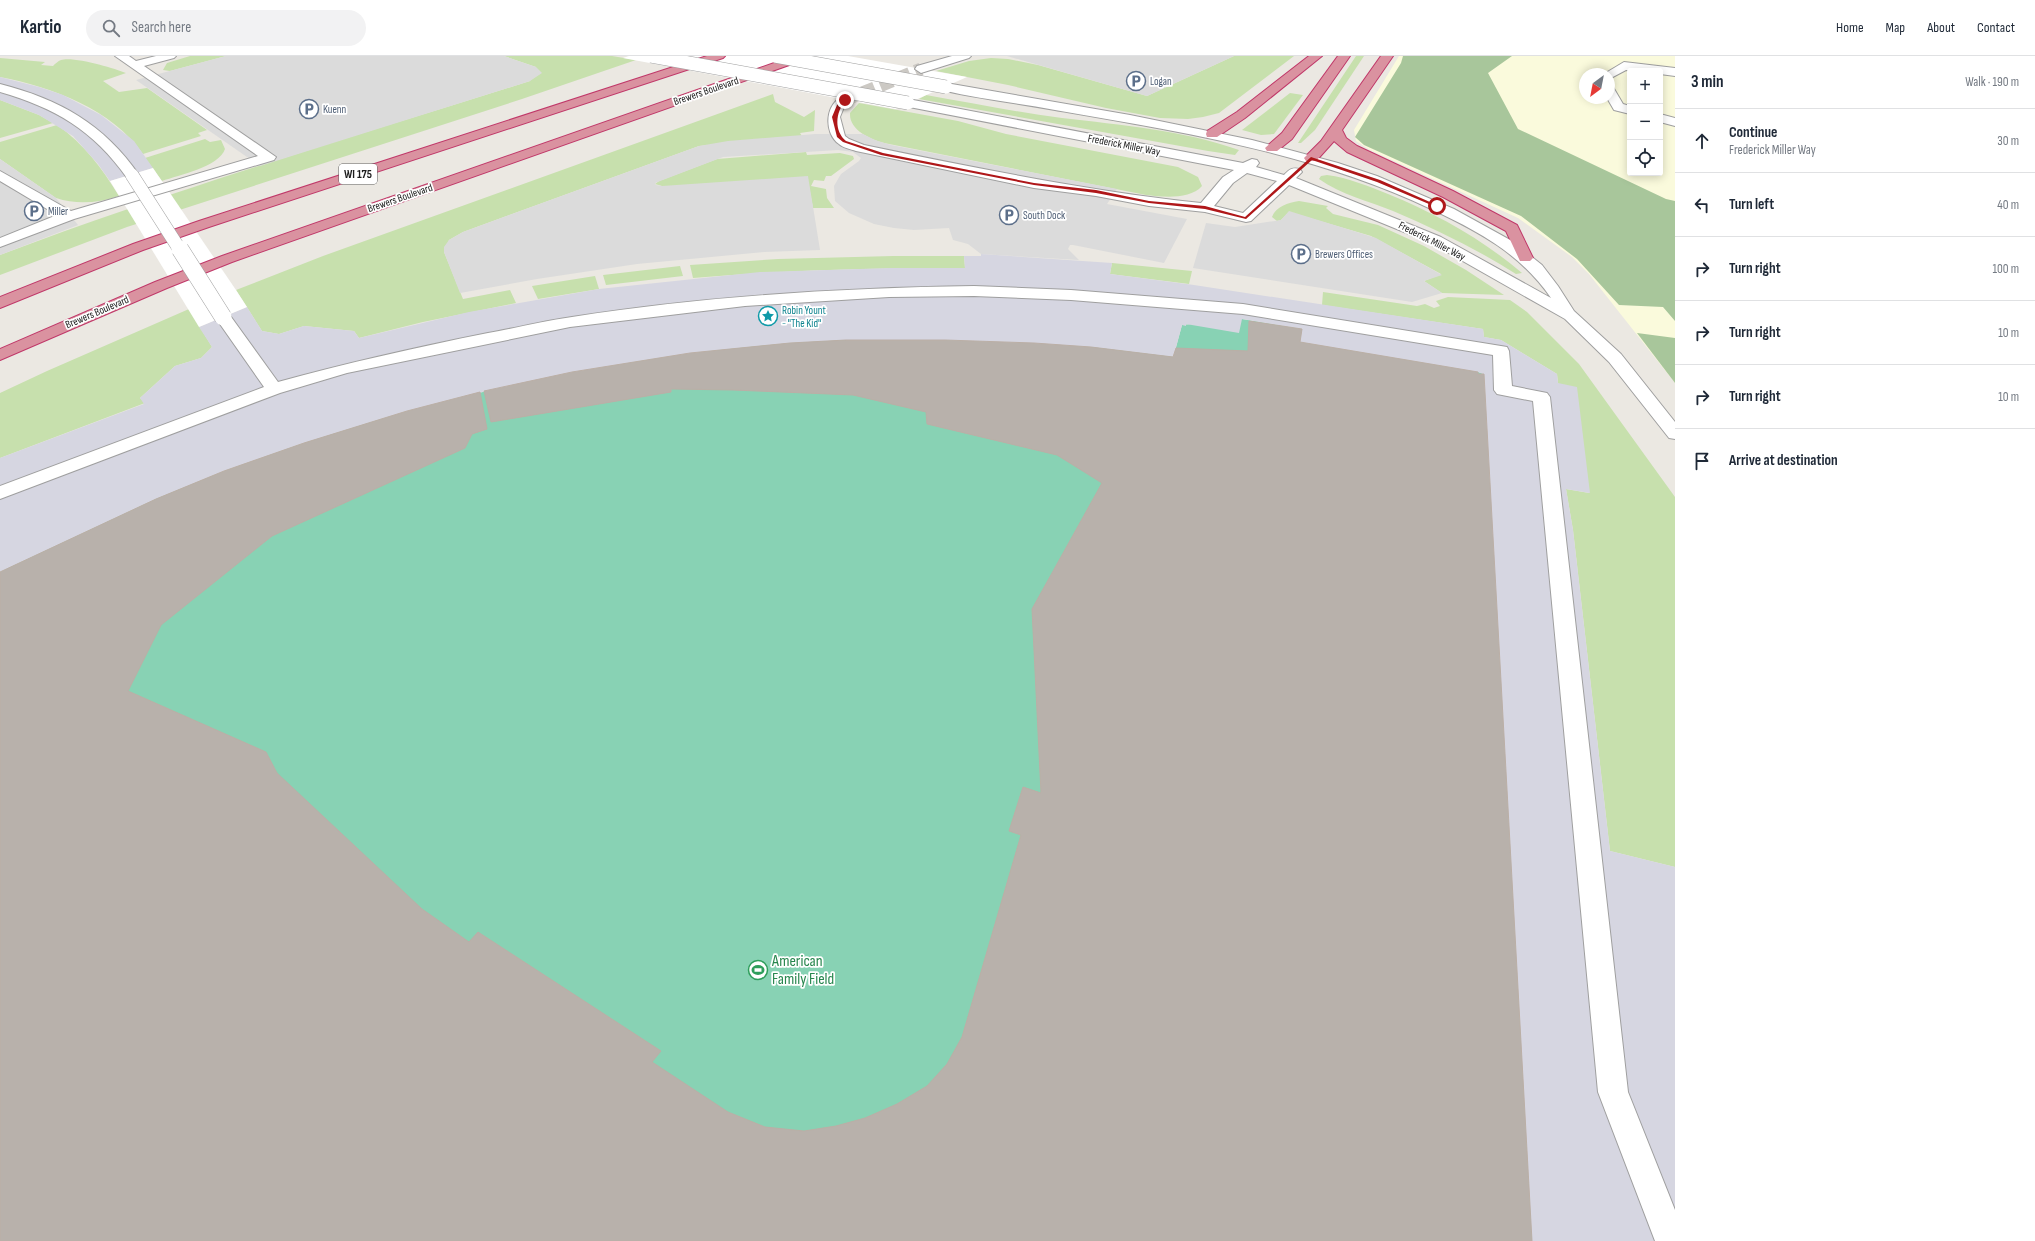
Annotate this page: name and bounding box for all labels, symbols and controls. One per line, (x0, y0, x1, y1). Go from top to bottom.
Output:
search box (86, 10, 366, 46)
text: Kartio (20, 16, 62, 39)
icon: search (100, 17, 122, 39)
text: Search here (132, 18, 191, 37)
text: Home (1836, 19, 1864, 36)
text: Map (1886, 19, 1905, 36)
text: About (1927, 19, 1955, 36)
text: Contact (1977, 19, 2015, 36)
north arrow (1579, 68, 1615, 104)
map controls (1627, 68, 1663, 176)
button: + (1627, 68, 1663, 104)
parking icon: Logan (1125, 70, 1147, 92)
text: 3 min (1691, 72, 1724, 92)
street label: Brewers Boulevard (672, 74, 741, 108)
text: Walk · 190 m (1965, 74, 2019, 90)
place label: Logan (1150, 75, 1172, 88)
route end (836, 91, 854, 109)
parking icon: Kuenn (298, 98, 320, 120)
place label: Kuenn (323, 103, 347, 116)
button: − (1627, 104, 1663, 140)
text: Continue (1729, 123, 1778, 142)
icon: ahead (1691, 130, 1713, 152)
street label: Frederick Miller Way (1087, 132, 1162, 159)
text: 30 m (1997, 133, 2019, 149)
button: locate (1627, 140, 1663, 176)
text: Frederick Miller Way (1729, 142, 1816, 158)
road number: WI 175 (339, 164, 377, 184)
street label: Brewers Boulevard (366, 181, 435, 215)
icon: left (1691, 194, 1713, 216)
text: Turn left (1729, 195, 1774, 214)
route start (1428, 197, 1446, 215)
text: 40 m (1997, 197, 2019, 213)
parking icon: Miller (23, 200, 45, 222)
parking icon: South Dock (998, 204, 1020, 226)
place label: Miller (48, 205, 68, 218)
place label: South Dock (1023, 209, 1066, 222)
street label: Frederick Miller Way (1396, 219, 1468, 264)
parking icon: Brewers Offices (1290, 243, 1312, 265)
place label: Brewers Offices (1315, 248, 1373, 261)
icon: right (1691, 258, 1713, 280)
text: Turn right (1729, 259, 1781, 278)
text: 100 m (1992, 261, 2019, 277)
street label: Brewers Boulevard (63, 293, 131, 331)
place label: Robin Yount - "The Kid" (782, 304, 827, 330)
place icon: Robin Yount - "The Kid" (757, 305, 779, 327)
icon: right (1691, 322, 1713, 344)
text: Turn right (1729, 323, 1781, 342)
text: 10 m (1998, 325, 2019, 341)
icon: right (1691, 386, 1713, 408)
text: Turn right (1729, 387, 1781, 406)
text: 10 m (1998, 389, 2019, 405)
icon: arrive (1691, 450, 1713, 472)
text: Arrive at destination (1729, 451, 1838, 470)
place label: American Family Field (771, 952, 834, 989)
sports icon: American Family Field (747, 959, 769, 981)

